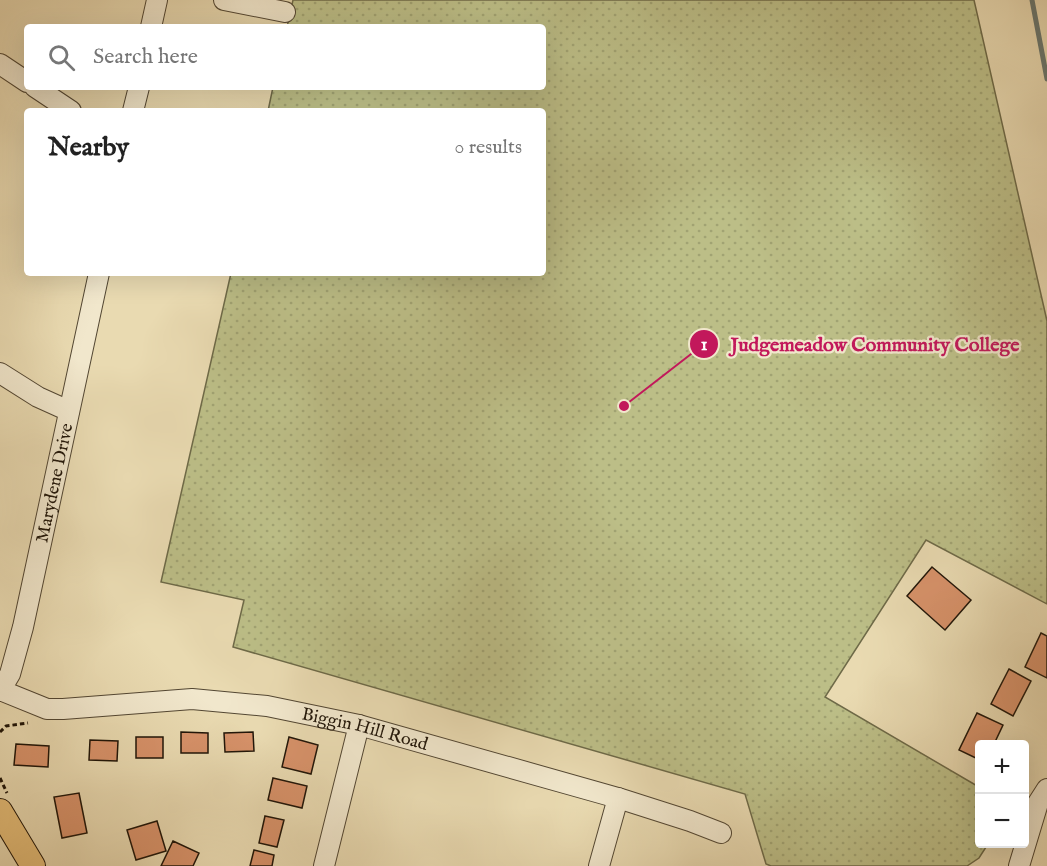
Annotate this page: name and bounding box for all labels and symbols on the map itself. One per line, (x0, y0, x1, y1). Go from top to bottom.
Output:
callout: Judgemeadow Community College (689, 325, 1032, 363)
text: Judgemeadow Community College (728, 333, 1020, 358)
text: 1 (701, 334, 708, 357)
street label: Marydene Drive (31, 421, 79, 545)
street label: Biggin Hill Road (299, 703, 431, 757)

